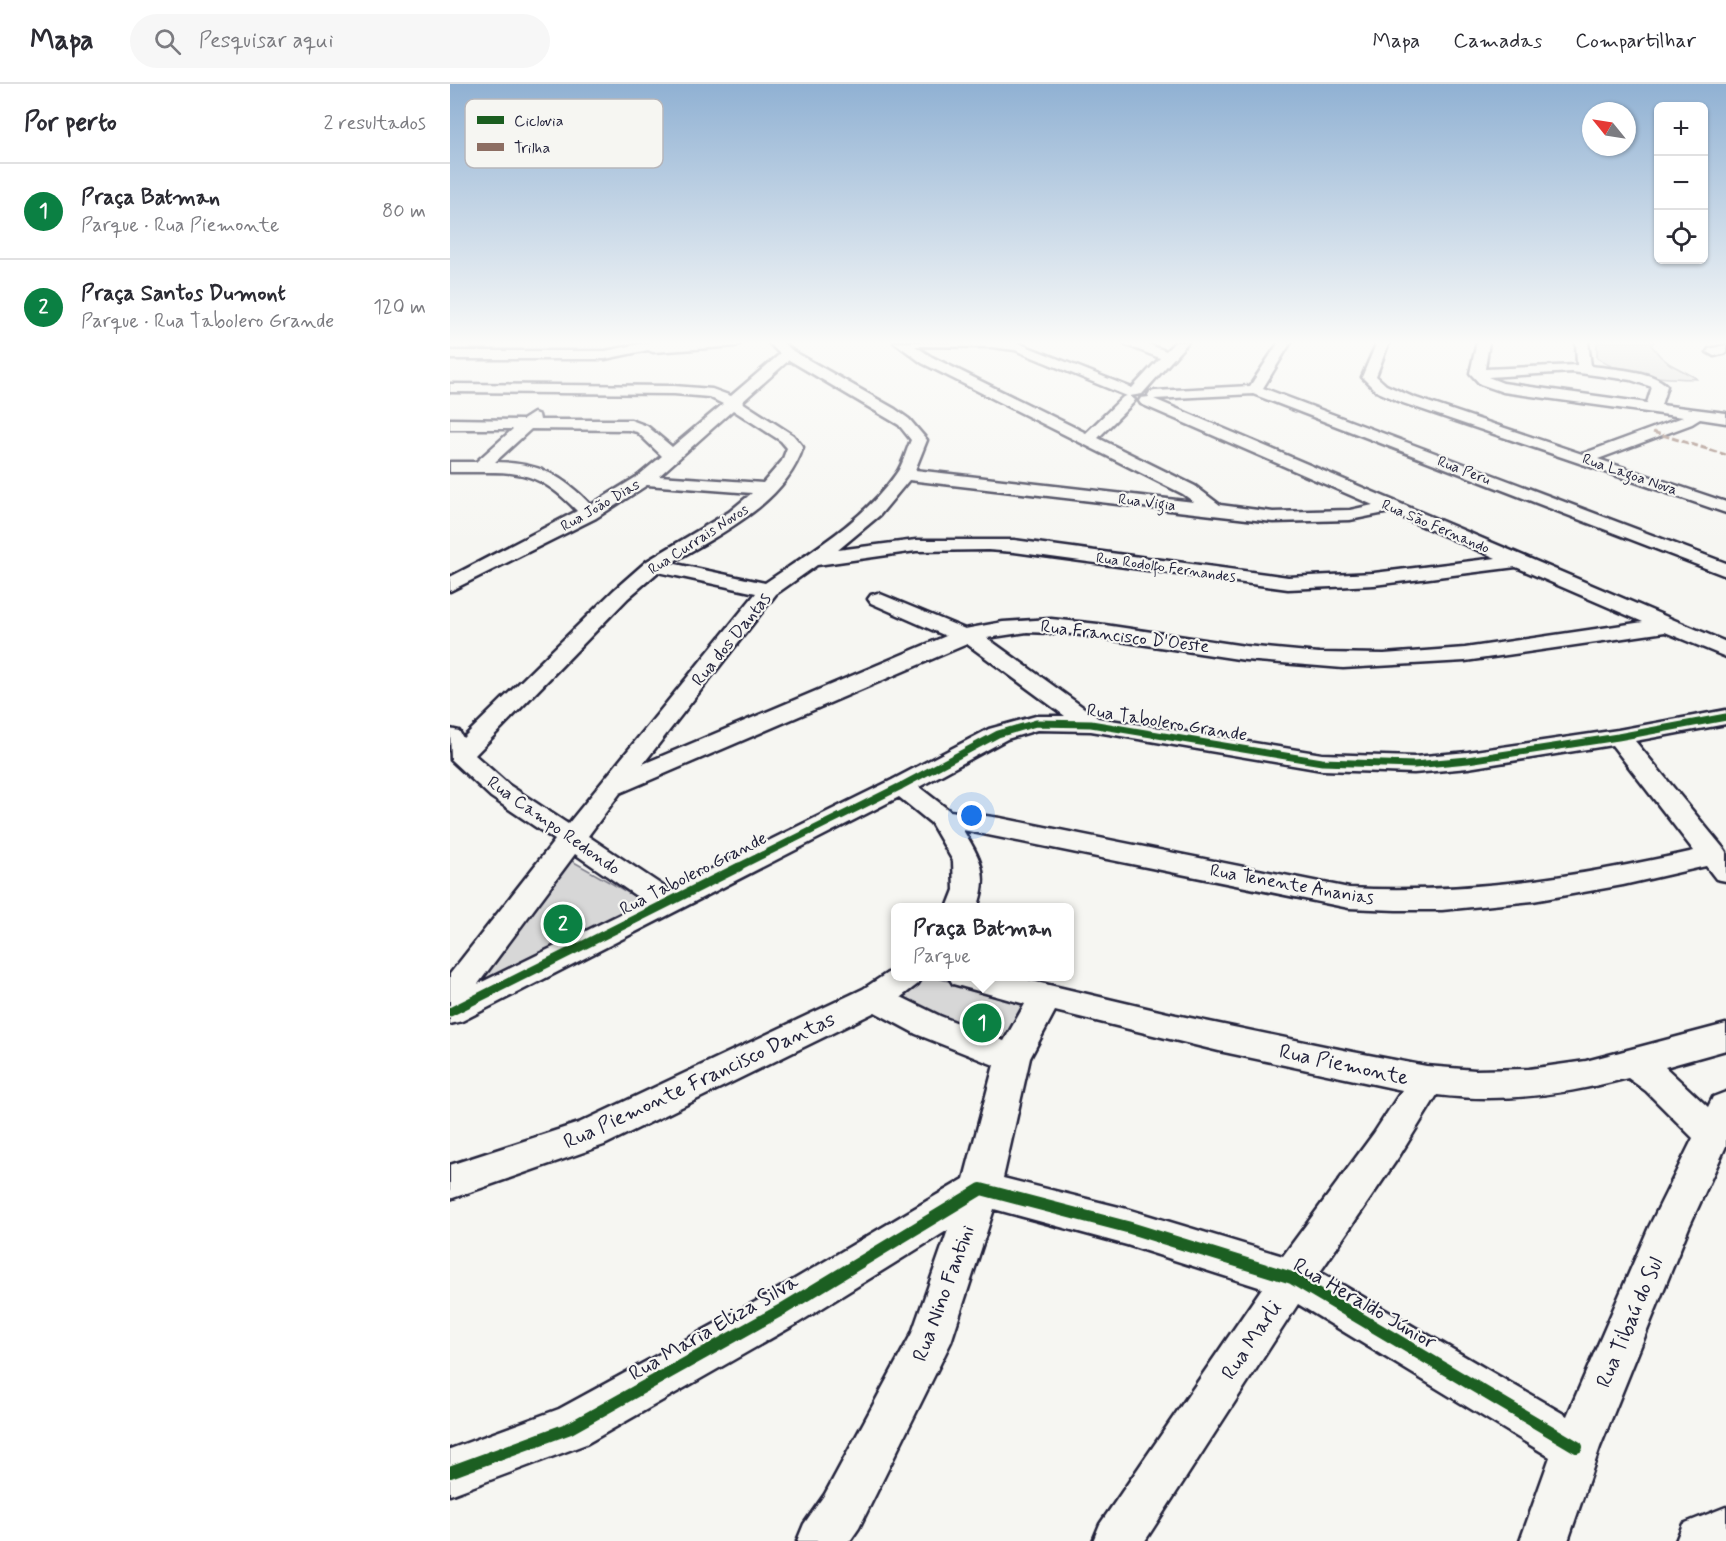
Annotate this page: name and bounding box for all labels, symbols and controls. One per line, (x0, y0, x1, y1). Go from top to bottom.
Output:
search box (130, 14, 550, 68)
text: Mapa (30, 23, 94, 60)
icon: search (151, 25, 184, 58)
text: Pesquisar aqui (199, 27, 334, 55)
text: Mapa (1372, 27, 1420, 55)
text: Camadas (1453, 27, 1542, 55)
text: Compartilhar (1575, 27, 1696, 55)
legend (465, 99, 663, 168)
north arrow (1582, 102, 1636, 156)
map controls (1654, 102, 1708, 264)
button: + (1654, 102, 1708, 156)
text: Por perto (24, 106, 117, 140)
text: 2 resultados (323, 110, 426, 137)
text: Ciclovia (514, 111, 564, 132)
text: Trilha (514, 138, 551, 159)
button: − (1654, 156, 1708, 210)
text: Praça Batman (81, 184, 220, 212)
text: 1 (39, 198, 48, 225)
text: 80 m (382, 198, 426, 225)
button: locate (1654, 210, 1708, 264)
text: Parque · Rua Piemonte (81, 212, 279, 239)
text: Praça Santos Dumont (81, 280, 286, 308)
text: 2 (39, 294, 48, 321)
text: 120 m (373, 294, 426, 321)
text: Parque · Rua Tabolero Grande (81, 308, 334, 335)
street label: Rua Lagoa Nova (1579, 449, 1680, 502)
street label: Rua Peru (1434, 452, 1493, 490)
street label: Rua João Dias (557, 475, 644, 537)
street label: Rua Vigia (1117, 490, 1177, 517)
street label: Rua São Fernando (1378, 495, 1493, 559)
street label: Rua Currais Novos (645, 500, 753, 580)
street label: Rua Rodolfo Fernandes (1094, 548, 1237, 590)
street label: Rua dos Dantas (687, 588, 777, 692)
street label: Rua Francisco D'Oeste (1039, 615, 1211, 659)
street label: Rua Tabolero Grande (1085, 698, 1249, 748)
street label: Rua Campo Redondo (482, 771, 625, 881)
your location (957, 801, 986, 830)
street label: Rua Tabolero Grande (616, 826, 771, 921)
street label: Rua Tenente Ananias (1208, 859, 1376, 911)
pin: 2 (544, 902, 582, 946)
popup (891, 903, 1074, 981)
text: Praça Batman (913, 915, 1052, 943)
text: Parque (913, 943, 971, 970)
pin: 1 (962, 1000, 1002, 1046)
street label: Rua Piemonte Francisco Dantas (559, 1006, 840, 1156)
street label: Rua Piemonte (1277, 1038, 1411, 1092)
street label: Rua Nino Fantini (906, 1221, 982, 1366)
street label: Rua Heraldo Júnior (1288, 1252, 1441, 1356)
street label: Rua Tibaú do Sul (1590, 1253, 1670, 1392)
street label: Rua Maria Eliza Silva (624, 1268, 804, 1388)
street label: Rua Marli (1215, 1296, 1288, 1386)

